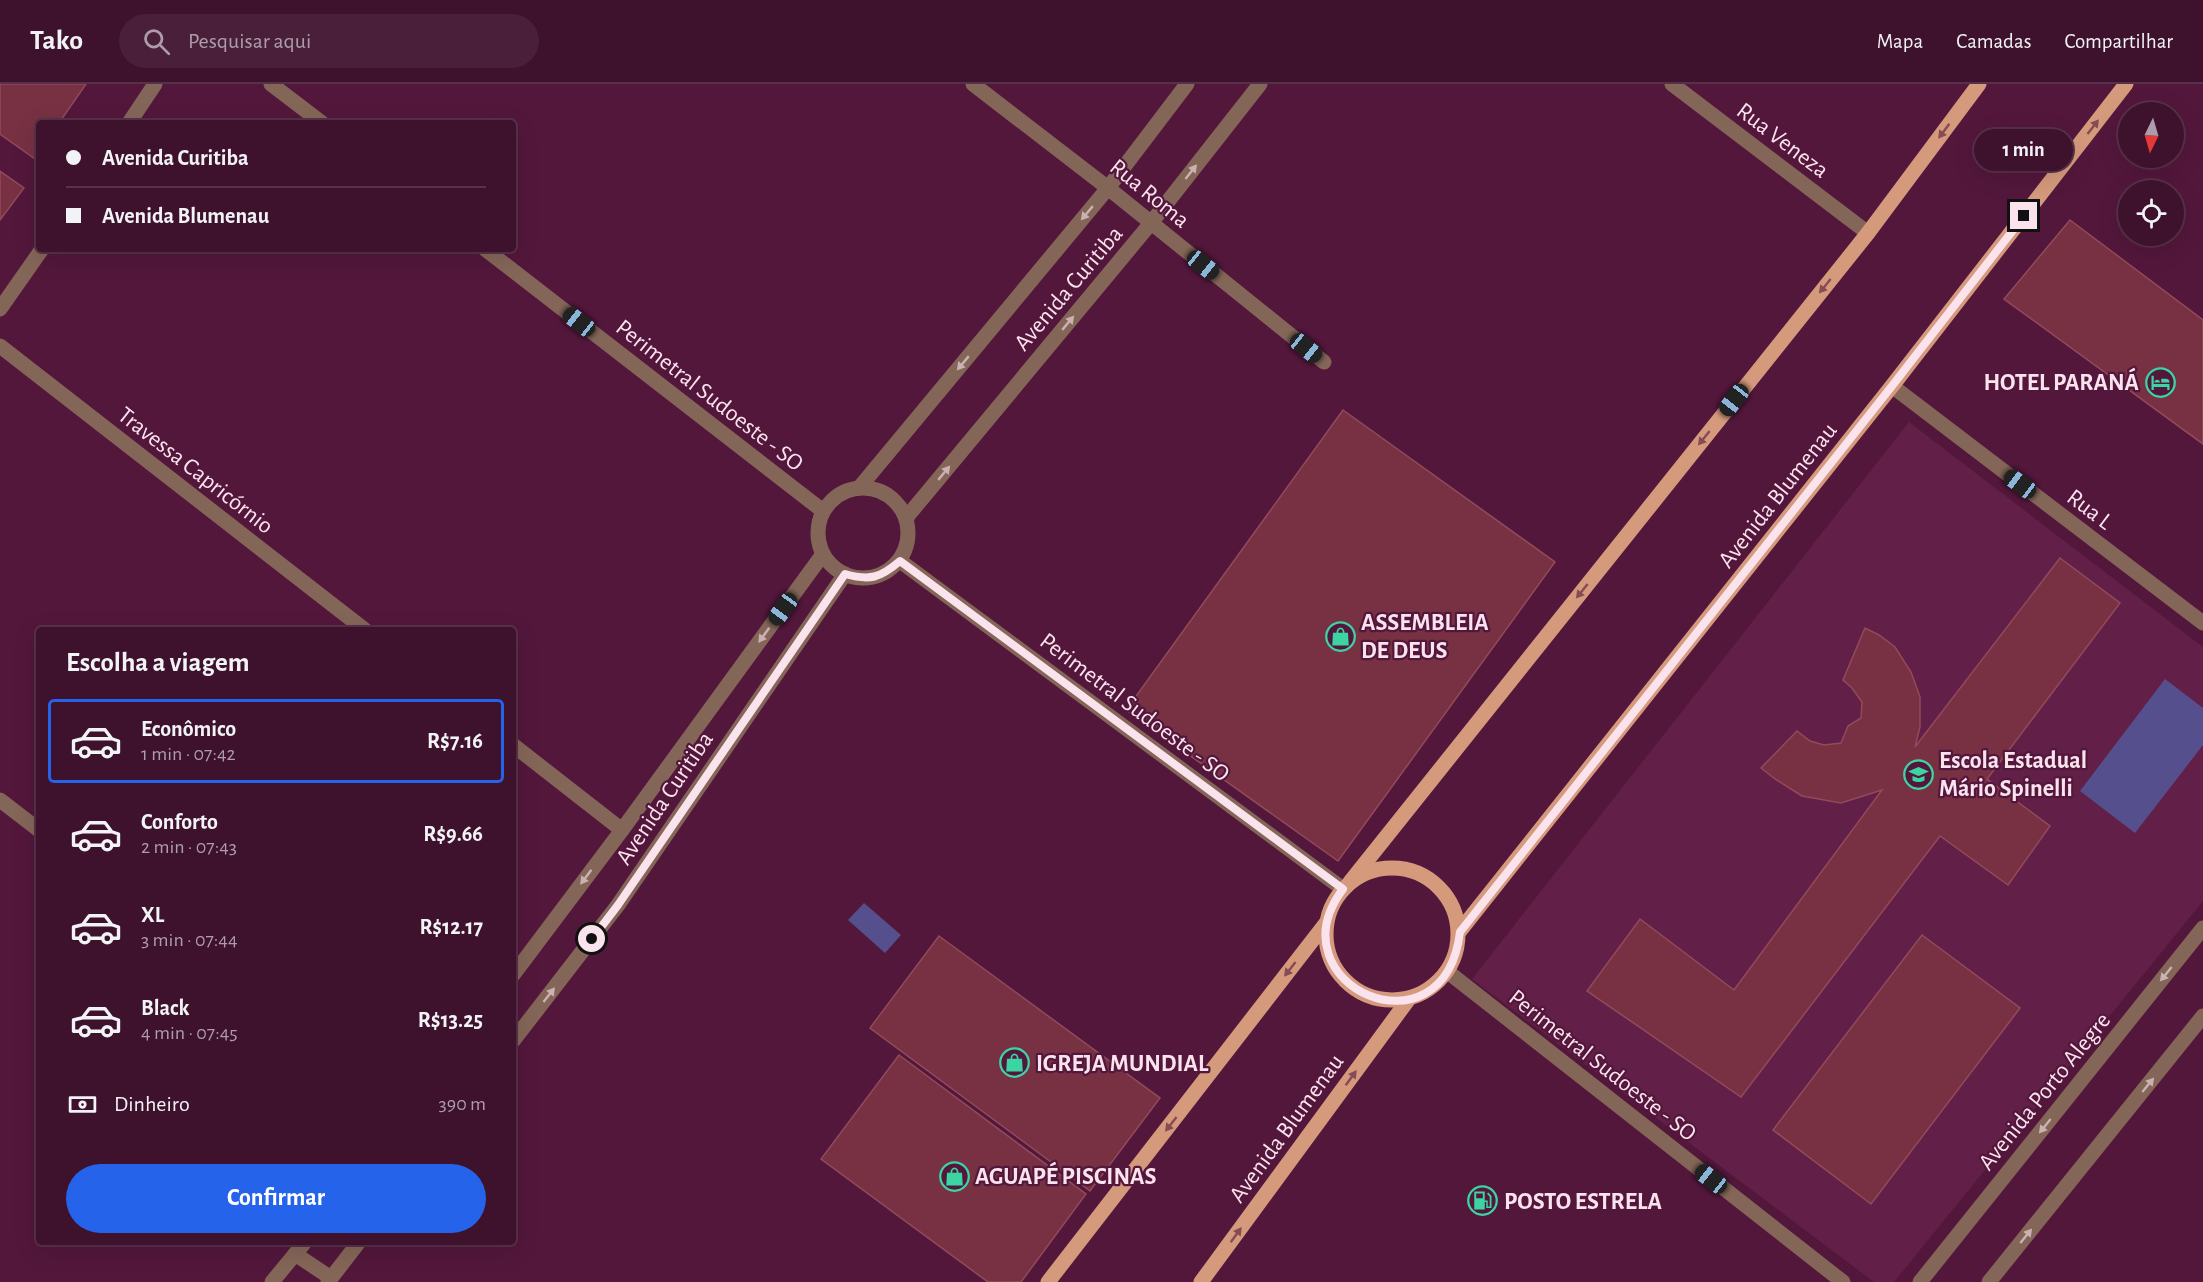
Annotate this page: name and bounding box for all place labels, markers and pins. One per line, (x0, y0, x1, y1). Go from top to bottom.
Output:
hotel icon: HOTEL PARANÁ (2144, 366, 2176, 398)
place label: HOTEL PARANÁ (1984, 367, 2140, 395)
place label: ASSEMBLEIA DE DEUS (1361, 611, 1489, 663)
shop icon: ASSEMBLEIA DE DEUS (1324, 620, 1356, 652)
place label: Escola Estadual Mário Spinelli (1939, 749, 2087, 801)
school or university icon: Escola Estadual Mário Spinelli (1902, 758, 1934, 790)
shop icon: IGREJA MUNDIAL (999, 1047, 1031, 1079)
place label: IGREJA MUNDIAL (1036, 1052, 1209, 1076)
shop icon: AGUAPÉ PISCINAS (938, 1160, 970, 1192)
place label: AGUAPÉ PISCINAS (975, 1161, 1156, 1189)
fuel station icon: POSTO ESTRELA (1467, 1185, 1499, 1217)
place label: POSTO ESTRELA (1504, 1190, 1662, 1214)

